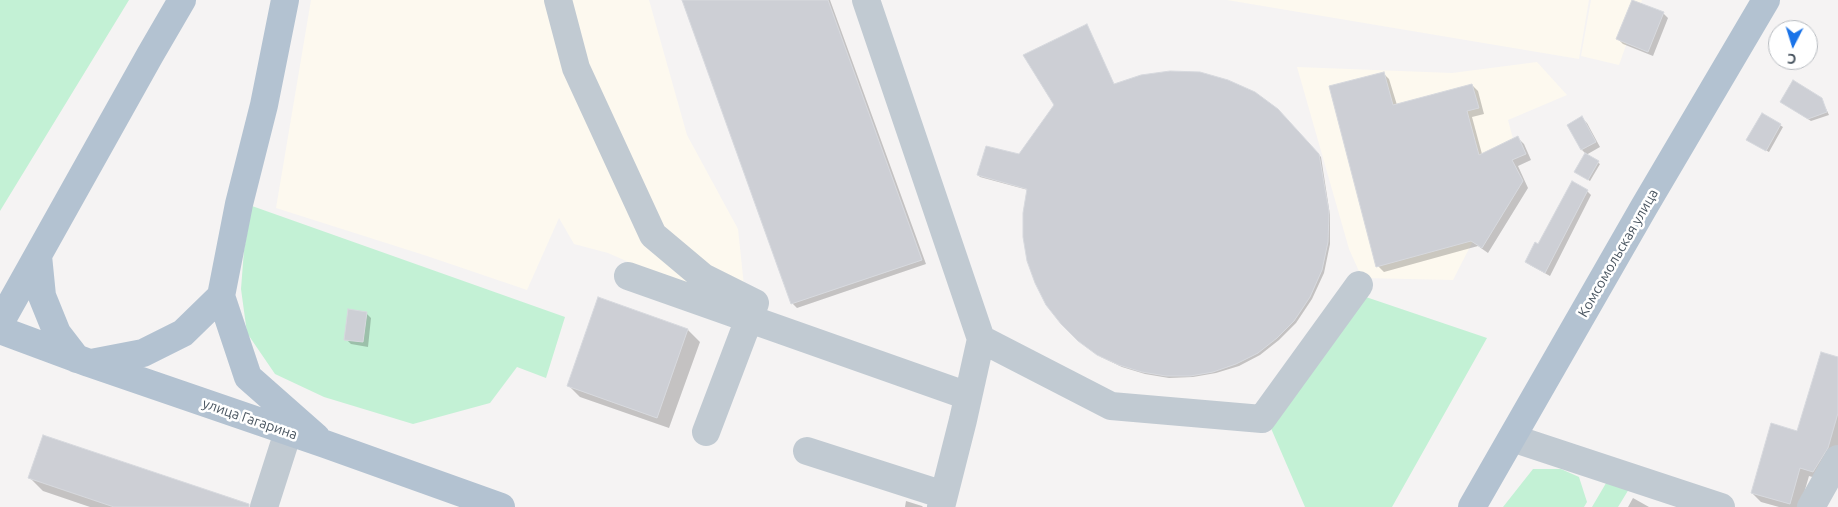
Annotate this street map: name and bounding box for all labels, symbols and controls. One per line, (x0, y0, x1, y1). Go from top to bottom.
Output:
north arrow (1768, 20, 1818, 70)
text: С (1787, 51, 1797, 67)
street label: Комсомольская улица (1574, 186, 1662, 320)
street label: улица Гагарина (200, 395, 300, 443)

